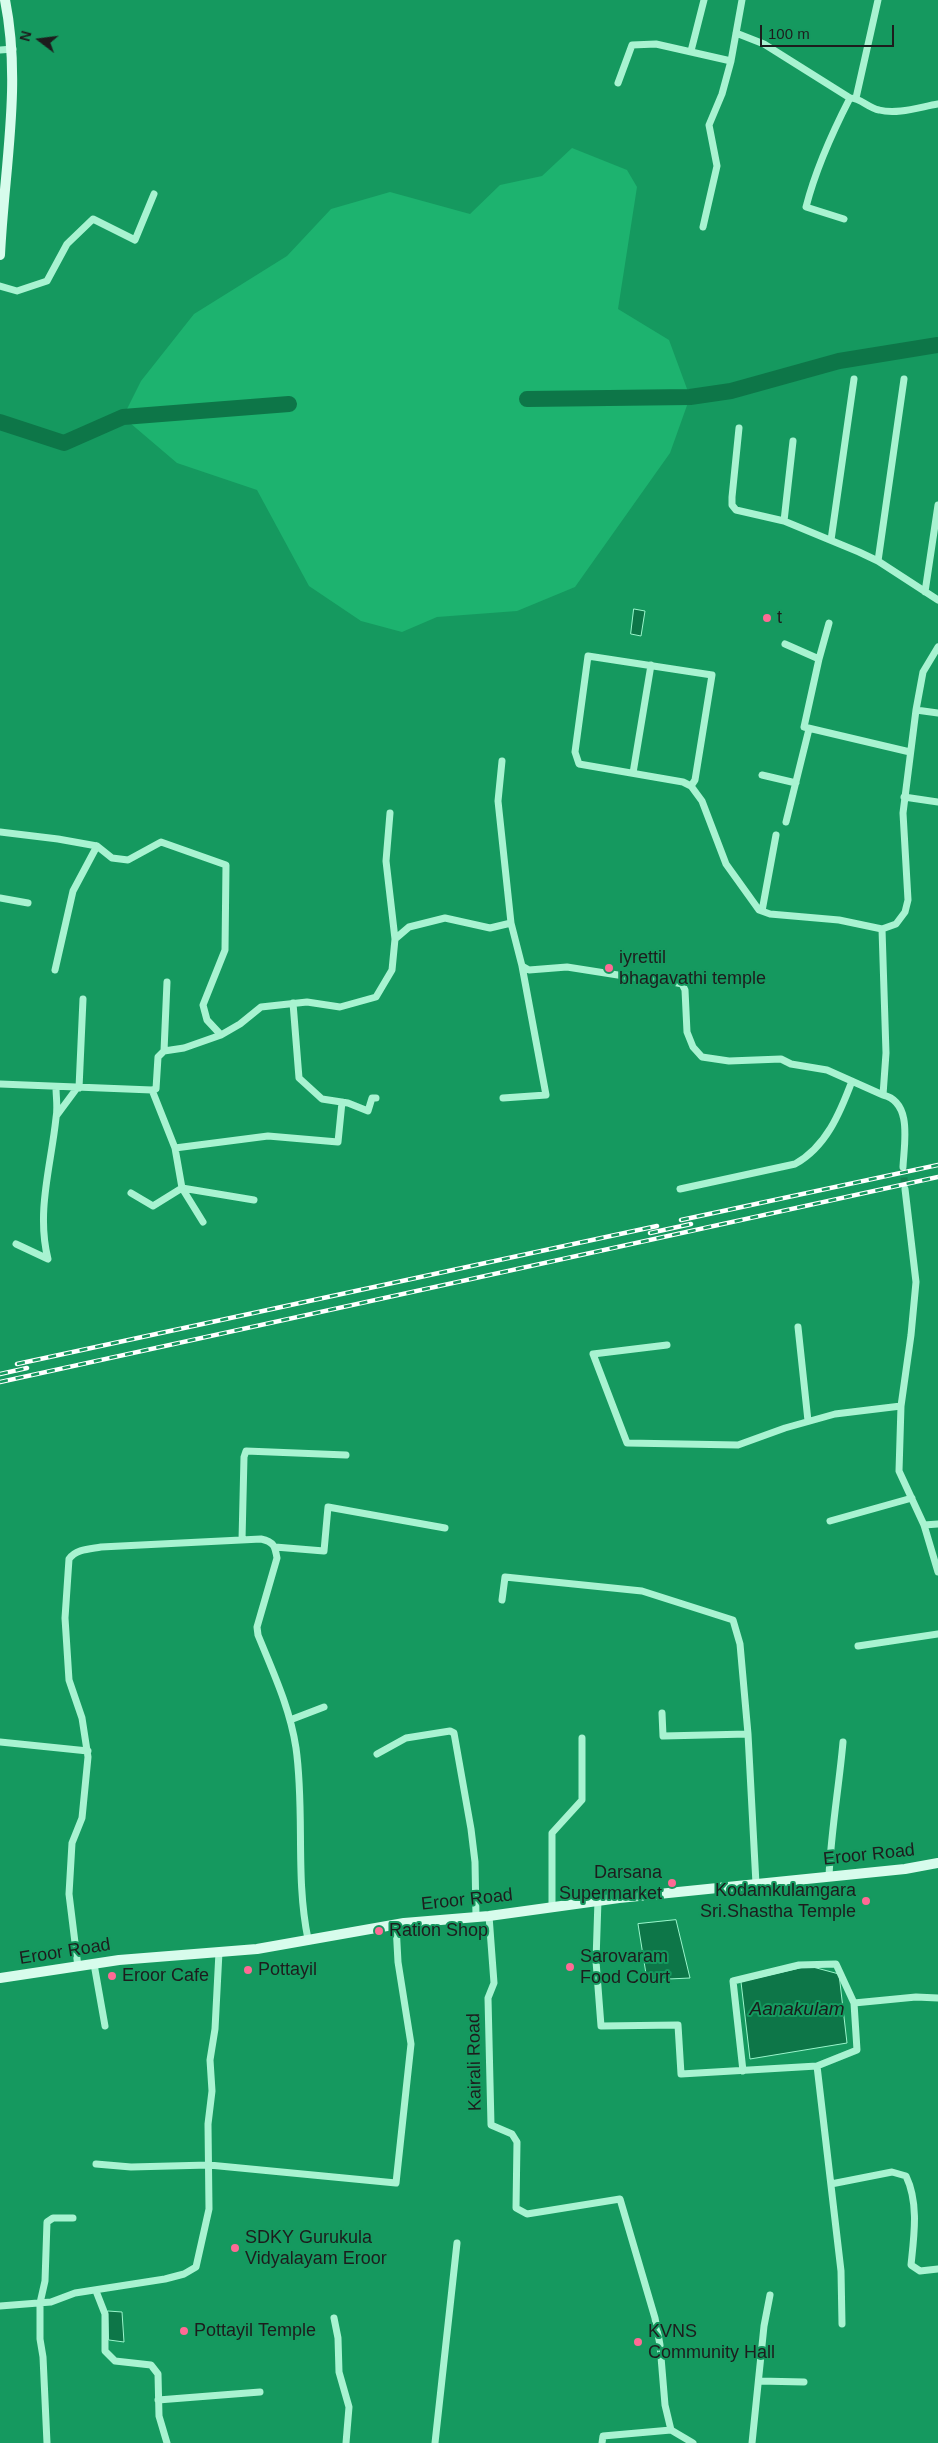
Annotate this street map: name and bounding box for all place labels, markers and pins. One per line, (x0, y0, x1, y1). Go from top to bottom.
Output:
place label: t (777, 607, 782, 629)
marker: t (761, 612, 773, 624)
place label: iyrettil bhagavathi temple (619, 947, 766, 990)
marker: iyrettil bhagavathi temple (603, 962, 615, 974)
place label: Darsana Supermarket (559, 1862, 662, 1905)
marker: Darsana Supermarket (666, 1877, 678, 1889)
place label: Kodamkulamgara Sri.Shastha Temple (700, 1880, 856, 1922)
marker: Kodamkulamgara Sri.Shastha Temple (860, 1895, 872, 1907)
place label: Ration Shop (389, 1920, 488, 1942)
marker: Ration Shop (373, 1925, 385, 1937)
place label: Sarovaram Food Court (580, 1946, 670, 1988)
place label: Pottayil (258, 1959, 317, 1981)
marker: Sarovaram Food Court (564, 1961, 576, 1973)
marker: Pottayil (242, 1964, 254, 1976)
place label: Eroor Cafe (122, 1965, 209, 1987)
marker: Eroor Cafe (106, 1970, 118, 1982)
place label: SDKY Gurukula Vidyalayam Eroor (245, 2227, 387, 2270)
marker: SDKY Gurukula Vidyalayam Eroor (229, 2242, 241, 2254)
place label: Pottayil Temple (194, 2320, 316, 2342)
place label: KVNS Community Hall (648, 2321, 775, 2364)
marker: Pottayil Temple (178, 2325, 190, 2337)
marker: KVNS Community Hall (632, 2336, 644, 2348)

